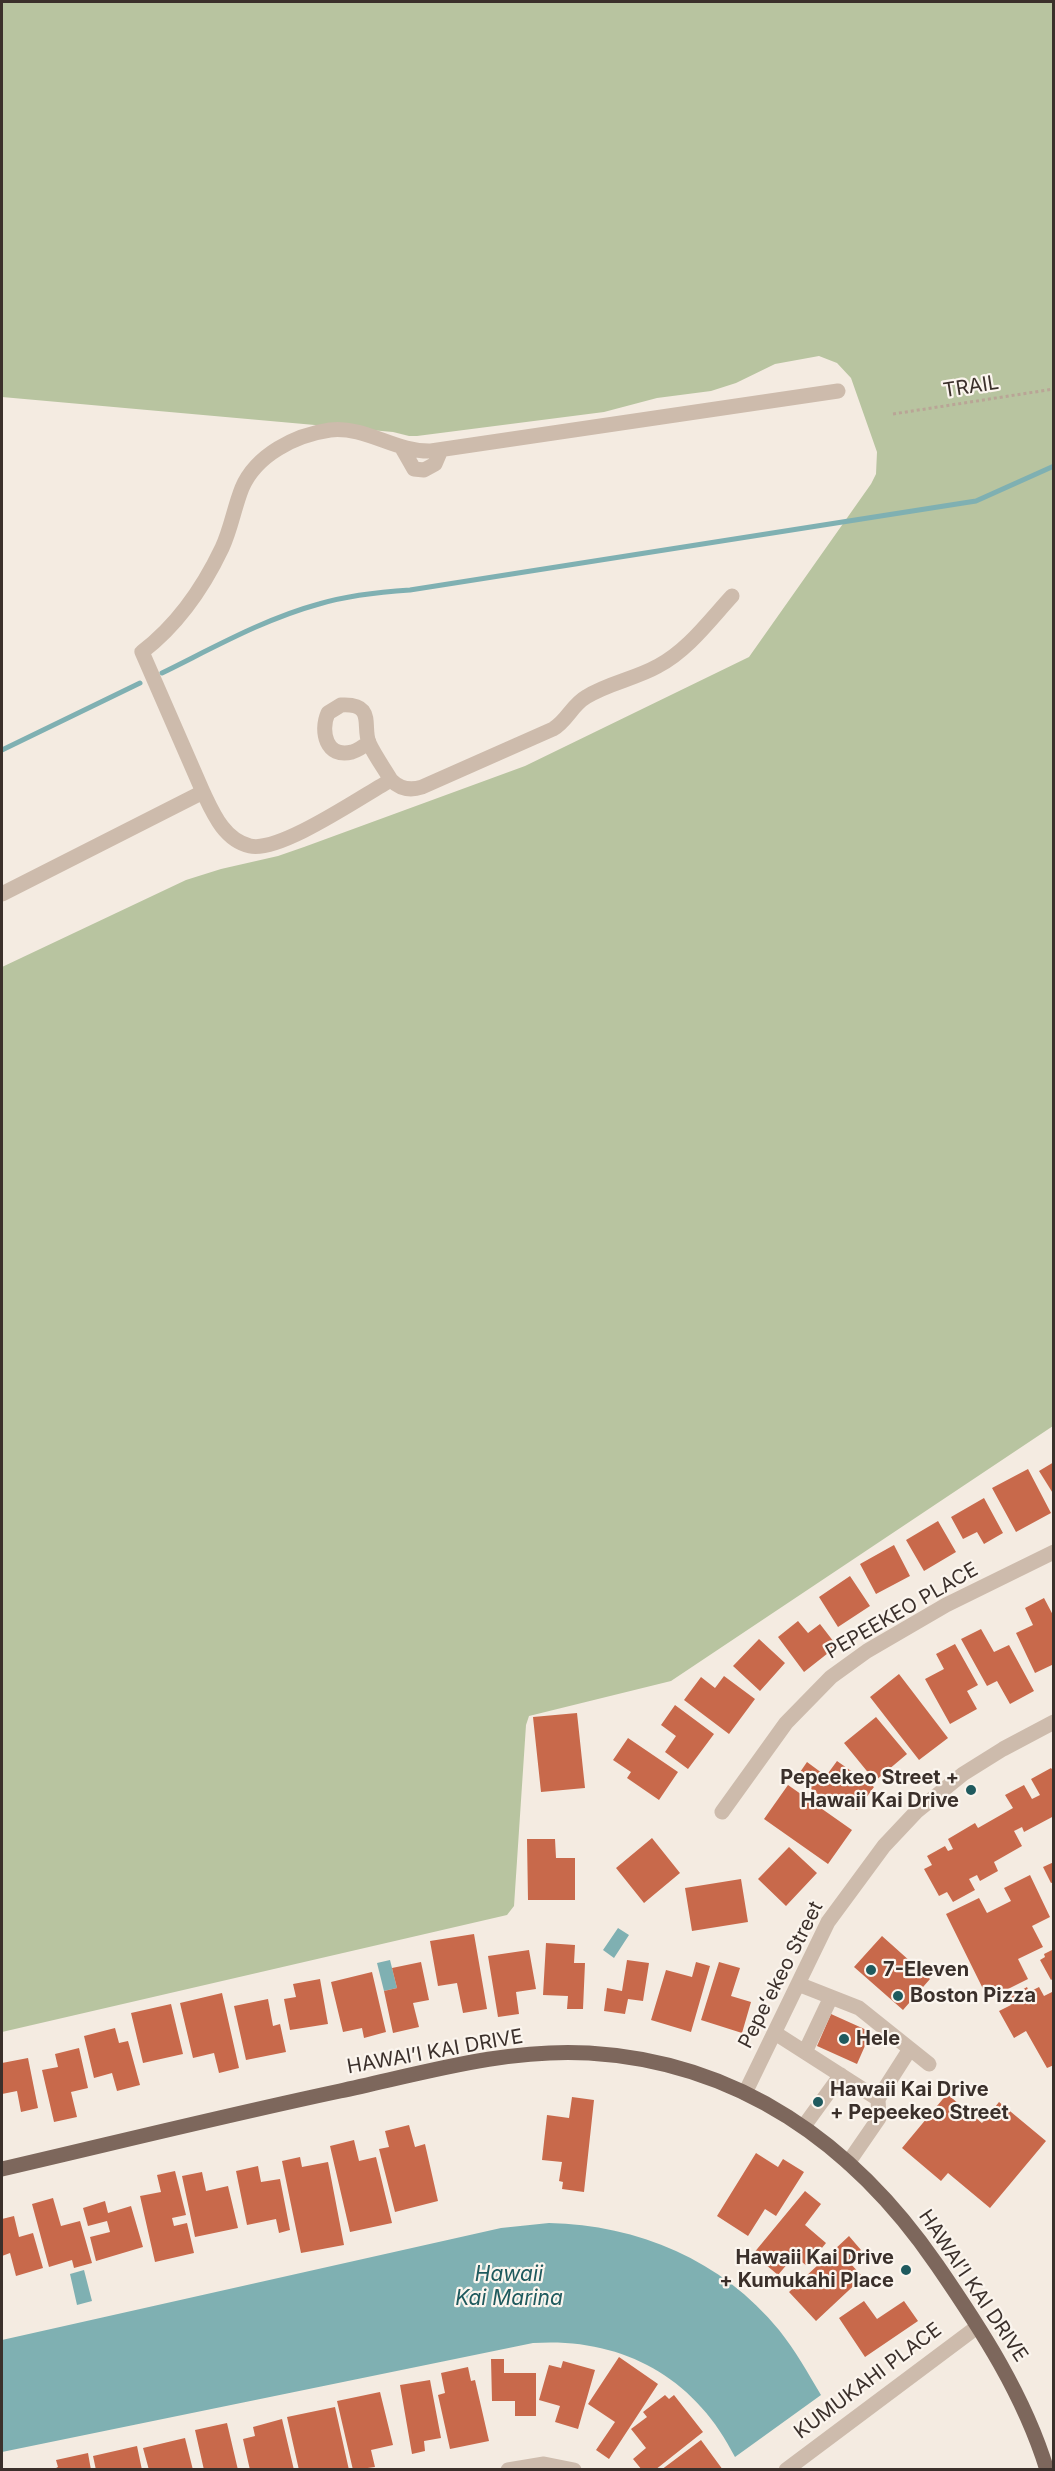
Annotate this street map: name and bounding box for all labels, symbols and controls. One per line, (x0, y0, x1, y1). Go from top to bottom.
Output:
street label: TRAIL (941, 371, 1001, 403)
street label: PEPEEKEO PLACE (822, 1558, 982, 1664)
place label: Pepeekeo Street + Hawaii Kai Drive (780, 1766, 959, 1813)
marker: Pepeekeo Street + Hawaii Kai Drive (964, 1783, 978, 1797)
street label: Pepeʻekeo Street (734, 1898, 828, 2052)
place label: 7-Eleven (883, 1958, 969, 1982)
marker: 7-Eleven (864, 1963, 878, 1977)
place label: Boston Pizza (910, 1984, 1036, 2008)
marker: Boston Pizza (891, 1989, 905, 2003)
street label: HAWAI’I KAI DRIVE (345, 2025, 525, 2079)
place label: Hele (856, 2027, 900, 2051)
marker: Hele (837, 2032, 851, 2046)
place label: Hawaii Kai Drive + Pepeekeo Street (830, 2078, 1009, 2125)
marker: Hawaii Kai Drive + Pepeekeo Street (811, 2095, 825, 2109)
street label: HAWAI’I KAI DRIVE (913, 2205, 1033, 2367)
place label: Hawaii Kai Drive + Kumukahi Place (719, 2246, 894, 2293)
water label: Hawaii Kai Marina (455, 2262, 563, 2312)
marker: Hawaii Kai Drive + Kumukahi Place (899, 2263, 913, 2277)
street label: KUMUKAHI PLACE (790, 2318, 946, 2444)

